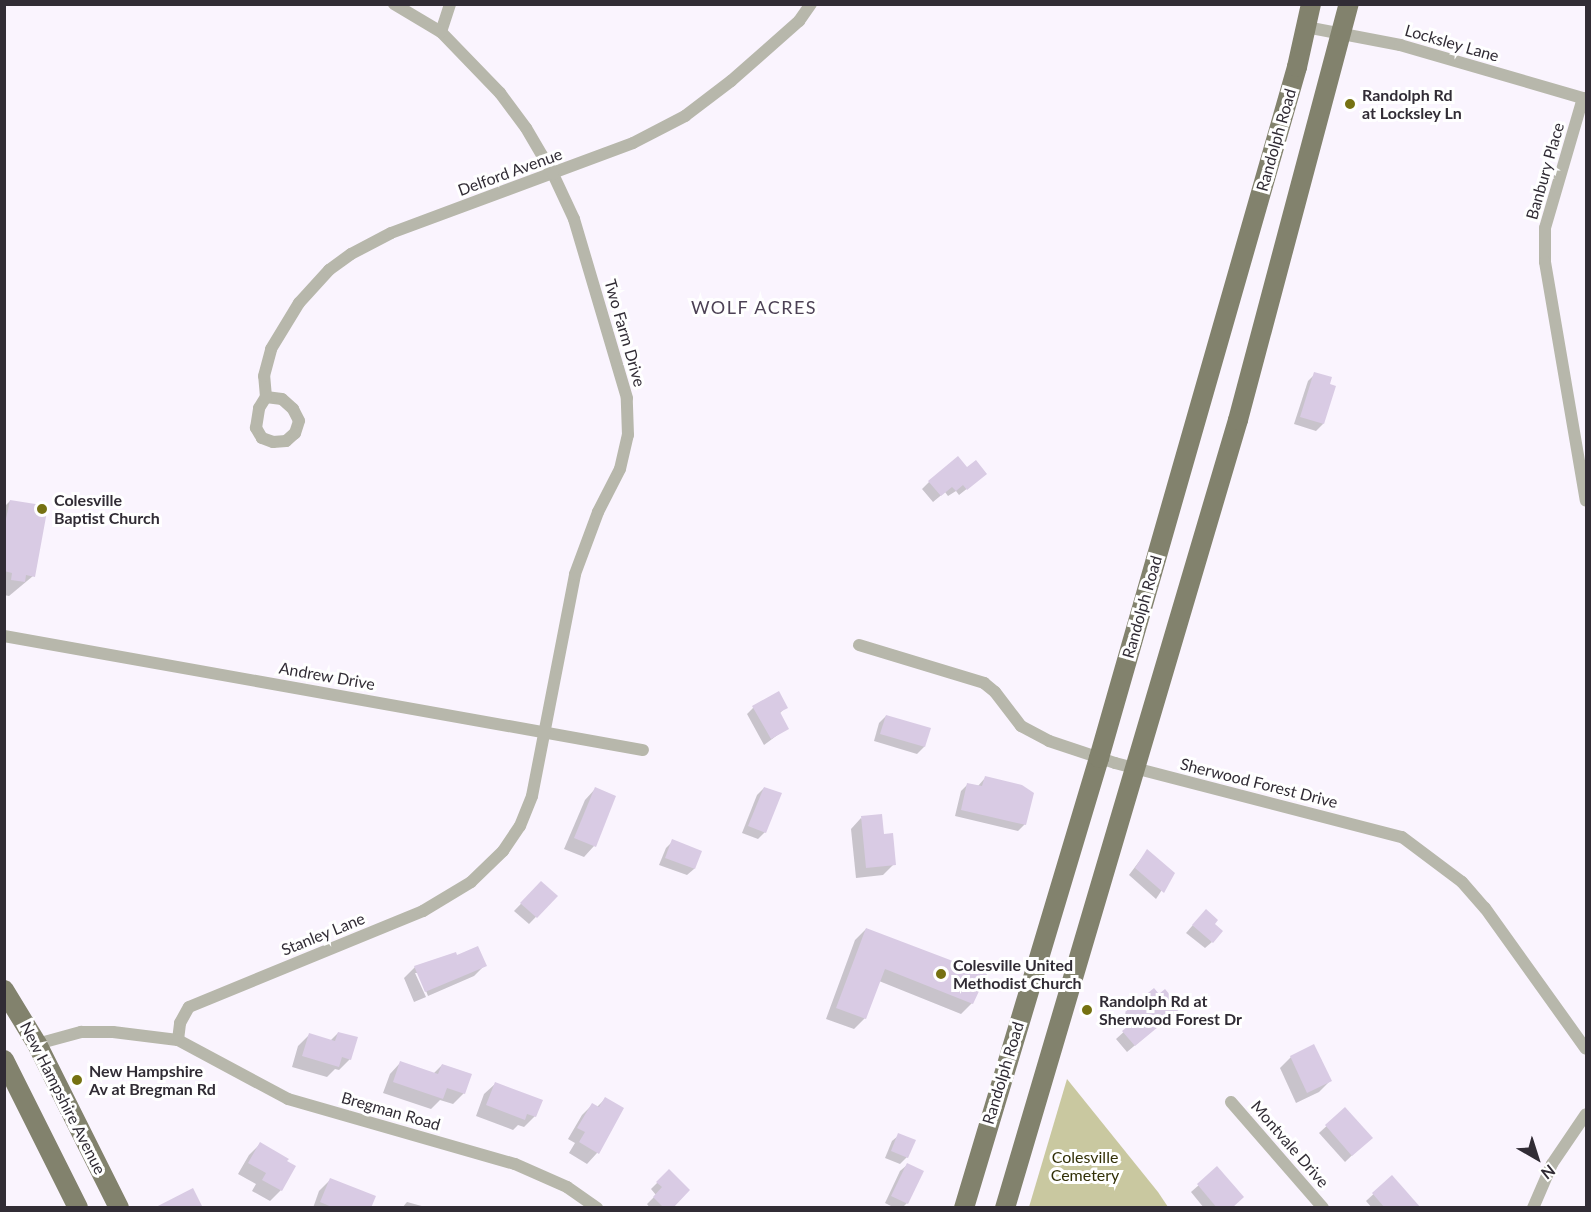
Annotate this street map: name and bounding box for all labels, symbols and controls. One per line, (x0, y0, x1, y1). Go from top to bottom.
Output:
street label: Locksley Lane (1403, 20, 1501, 66)
place label: Randolph Rd at Locksley Ln (1362, 85, 1462, 123)
street label: Randolph Road (1252, 86, 1300, 194)
marker: Randolph Rd at Locksley Ln (1343, 97, 1357, 111)
street label: Banbury Place (1522, 120, 1568, 222)
street label: Delford Avenue (455, 144, 565, 200)
street label: Two Farm Drive (601, 277, 649, 389)
district label: WOLF ACRES (690, 296, 818, 318)
place label: Colesville Baptist Church (54, 490, 160, 528)
marker: Colesville Baptist Church (35, 502, 49, 516)
street label: Randolph Road (1118, 553, 1166, 661)
street label: Andrew Drive (277, 658, 377, 694)
street label: Sherwood Forest Drive (1178, 754, 1340, 812)
street label: Stanley Lane (278, 908, 368, 960)
place label: Colesville United Methodist Church (953, 955, 1082, 993)
marker: Colesville United Methodist Church (934, 967, 948, 981)
place label: Randolph Rd at Sherwood Forest Dr (1099, 991, 1242, 1029)
marker: Randolph Rd at Sherwood Forest Dr (1080, 1003, 1094, 1017)
street label: New Hampshire Avenue (16, 1018, 110, 1178)
street label: Randolph Road (978, 1019, 1028, 1127)
place label: New Hampshire Av at Bregman Rd (89, 1061, 216, 1099)
marker: New Hampshire Av at Bregman Rd (70, 1073, 84, 1087)
street label: Bregman Road (339, 1088, 443, 1134)
street label: Montvale Drive (1247, 1097, 1333, 1191)
north arrow (1507, 1128, 1567, 1188)
park label: Colesville Cemetery (1051, 1147, 1119, 1185)
text: N (1538, 1161, 1559, 1184)

